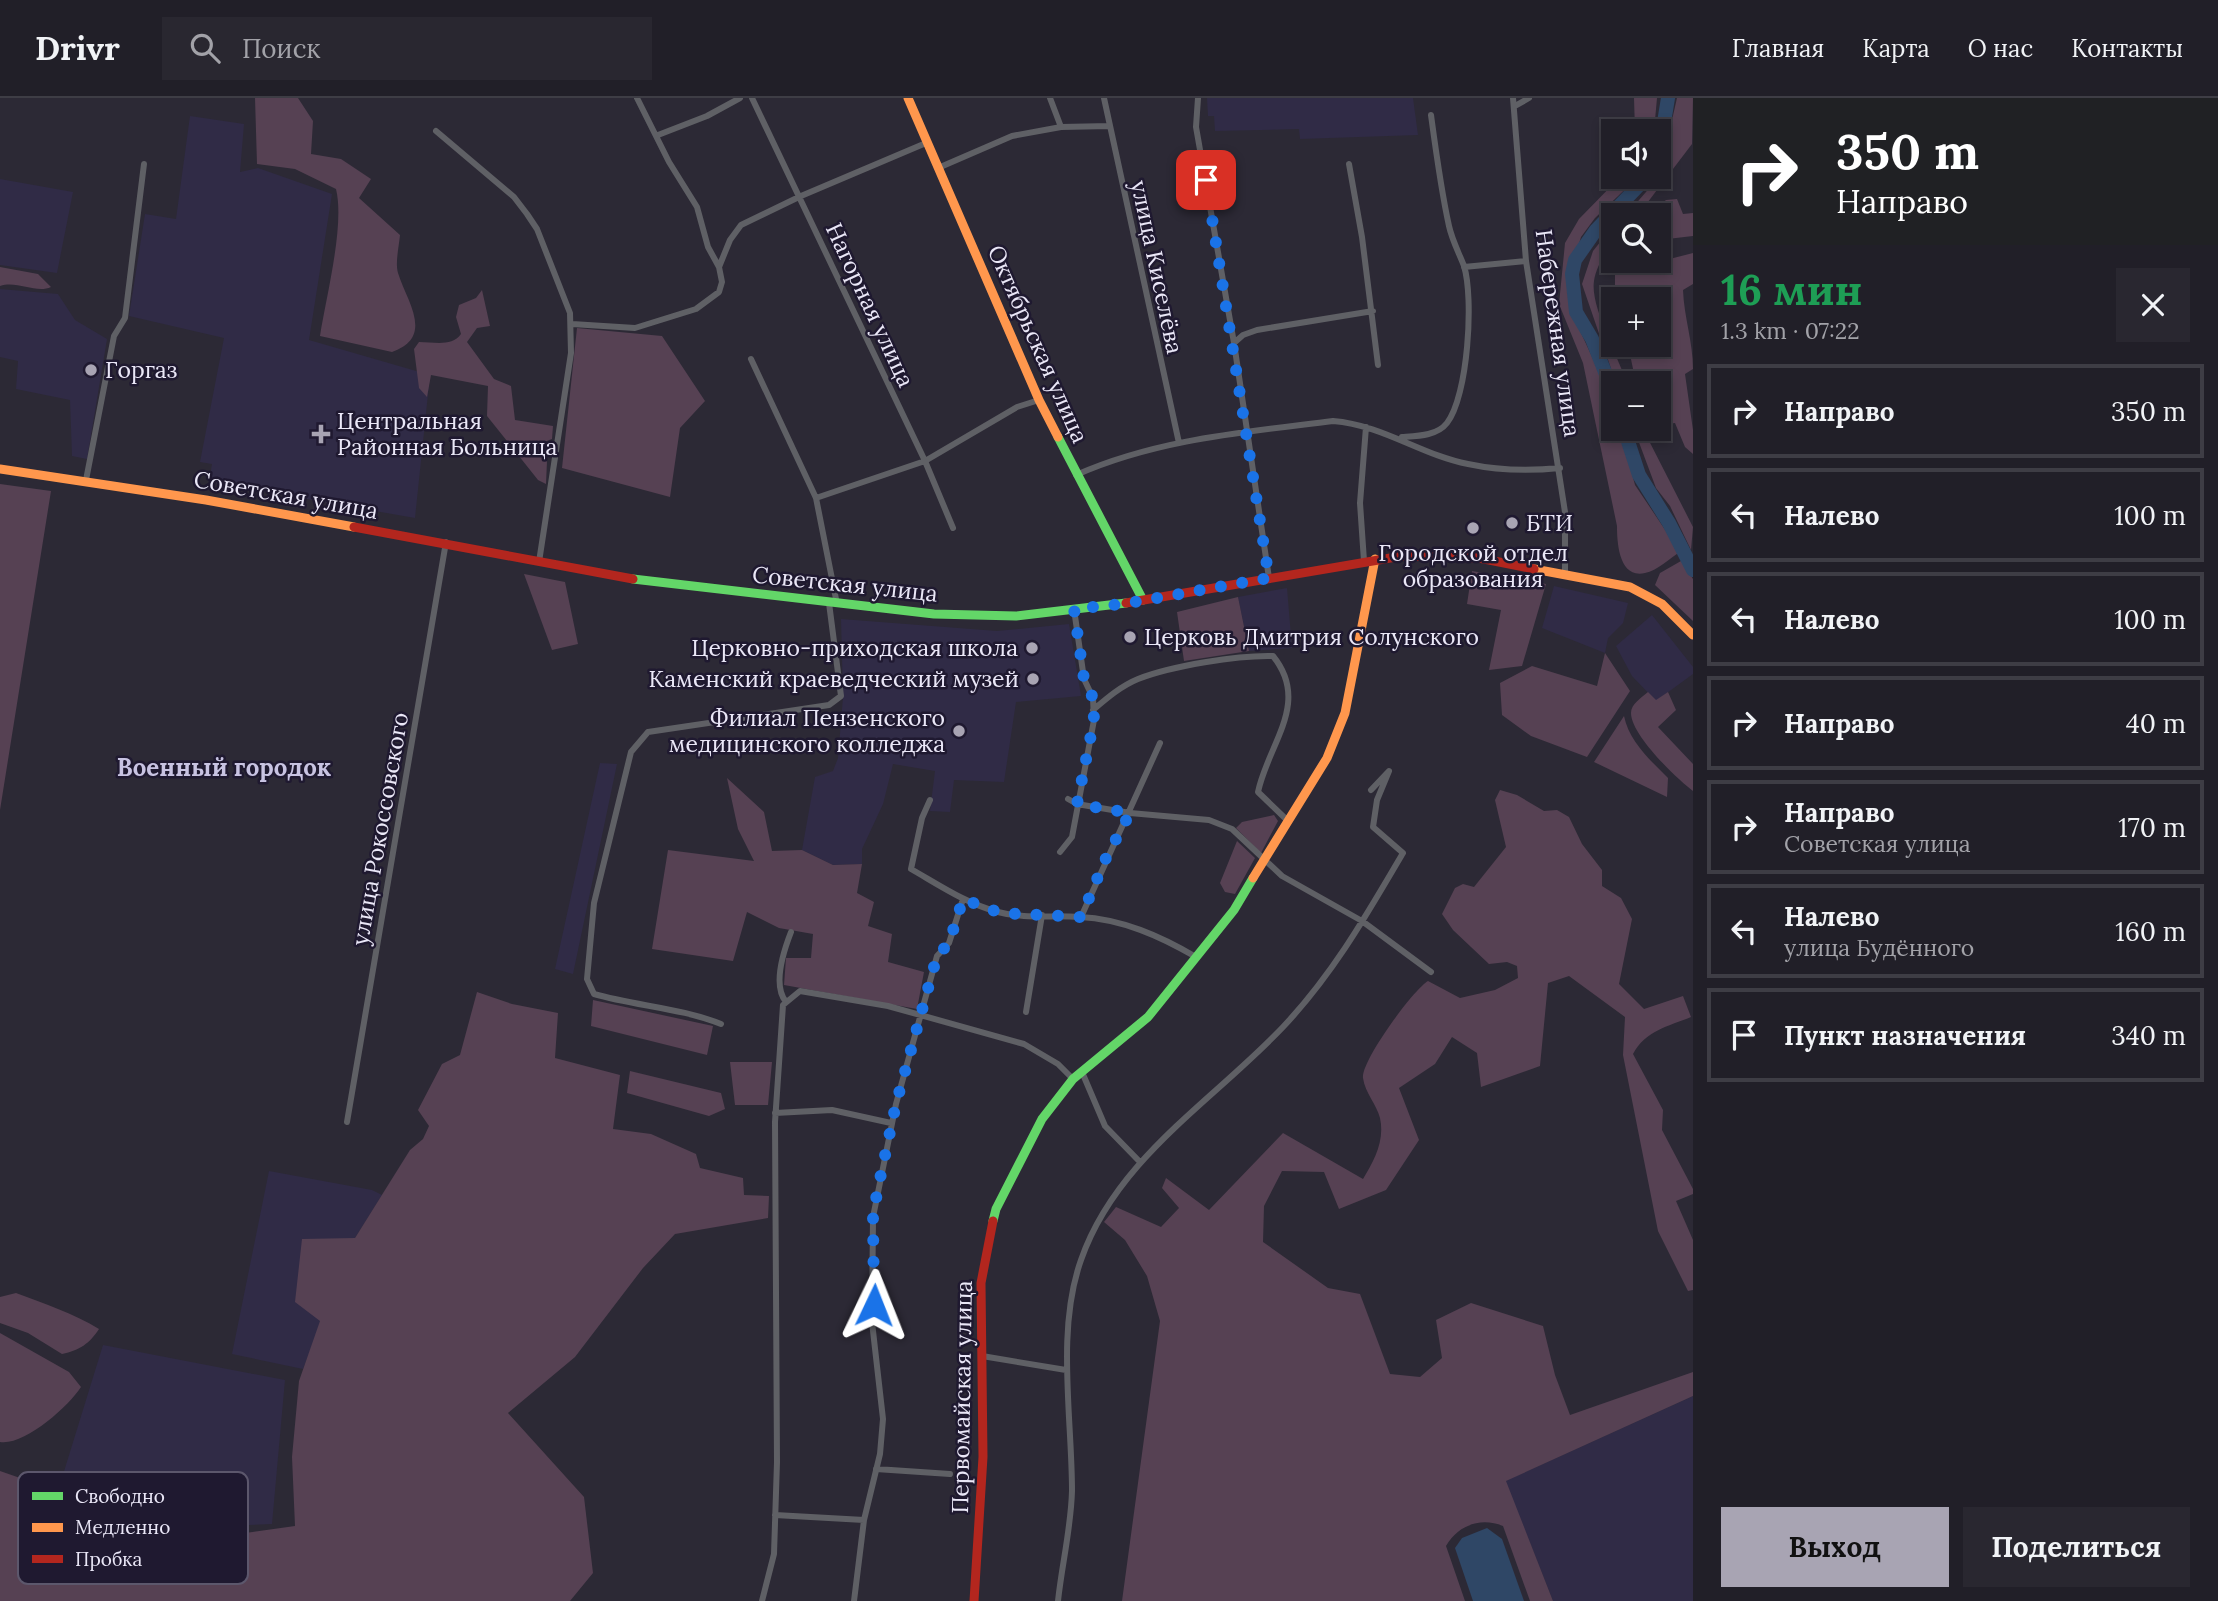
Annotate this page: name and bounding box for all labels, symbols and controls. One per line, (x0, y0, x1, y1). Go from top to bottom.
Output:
search box (162, 17, 652, 80)
text: Drivr (35, 27, 120, 69)
icon: search (186, 29, 224, 67)
text: Поиск (242, 32, 320, 65)
text: Главная (1732, 33, 1824, 64)
text: Карта (1862, 33, 1930, 64)
text: О нас (1968, 33, 2033, 64)
text: Контакты (2071, 33, 2183, 64)
map controls (1601, 119, 1671, 441)
button: sound (1601, 119, 1671, 189)
text: 350 m (1836, 120, 1979, 182)
icon: right (1721, 126, 1812, 217)
pin (1176, 150, 1236, 210)
icon: arrive (1187, 161, 1225, 199)
street label: улица Киселёва (1125, 177, 1190, 357)
text: Направо (1836, 181, 1968, 222)
button: search (1601, 203, 1671, 273)
street label: Нагорная улица (820, 218, 921, 392)
street label: Набережная улица (1530, 227, 1587, 439)
street label: Октябрьская улица (982, 240, 1095, 447)
text: 16 мин (1721, 263, 1862, 317)
button: close (2116, 268, 2190, 342)
button: + (1601, 287, 1671, 357)
text: 1.3 km · 07:22 (1721, 316, 1859, 345)
place label: Горгаз (105, 355, 177, 384)
marker: Горгаз (83, 362, 99, 378)
button: − (1601, 371, 1671, 441)
icon: right (1725, 392, 1763, 430)
text: Направо (1784, 395, 1895, 428)
text: 350 m (2111, 395, 2186, 428)
place label: Центральная Районная Больница (337, 406, 558, 461)
marker: Центральная Районная Больница (311, 424, 331, 444)
street label: Советская улица (192, 464, 381, 525)
icon: left (1725, 496, 1763, 534)
text: Налево (1784, 499, 1880, 532)
text: 100 m (2114, 499, 2186, 532)
place label: БТИ (1526, 508, 1573, 537)
marker: БТИ (1504, 515, 1520, 531)
marker: Городской отдел образования (1465, 520, 1481, 536)
place label: Городской отдел образования (1378, 538, 1568, 593)
street label: Советская улица (751, 559, 939, 608)
icon: left (1725, 600, 1763, 638)
text: Налево (1784, 603, 1880, 636)
text: 100 m (2114, 603, 2186, 636)
place label: Церковь Дмитрия Солунского (1144, 622, 1479, 651)
marker: Церковь Дмитрия Солунского (1122, 629, 1138, 645)
place label: Церковно-приходская школа (691, 633, 1018, 662)
marker: Церковно-приходская школа (1024, 640, 1040, 656)
place label: Каменский краеведческий музей (649, 664, 1019, 693)
marker: Каменский краеведческий музей (1025, 671, 1041, 687)
place label: Филиал Пензенского медицинского колледжа (669, 703, 945, 758)
icon: right (1725, 704, 1763, 742)
text: Направо (1784, 707, 1895, 740)
text: 40 m (2126, 707, 2186, 740)
street label: улица Рокоссовского (345, 710, 414, 948)
marker: Филиал Пензенского медицинского колледжа (951, 723, 967, 739)
district label: Военный городок (117, 752, 331, 783)
text: Направо (1784, 796, 1895, 829)
icon: right (1725, 808, 1763, 846)
text: 170 m (2118, 811, 2186, 844)
text: Советская улица (1784, 829, 1971, 858)
text: Налево (1784, 900, 1880, 933)
icon: left (1725, 912, 1763, 950)
text: 160 m (2115, 915, 2186, 948)
text: улица Будённого (1784, 933, 1974, 962)
icon: arrive (1725, 1016, 1763, 1054)
text: Пункт назначения (1784, 1019, 2026, 1052)
text: 340 m (2111, 1019, 2186, 1052)
position arrow (837, 1268, 911, 1342)
street label: Первомайская улица (945, 1280, 978, 1514)
legend (18, 1472, 248, 1584)
text: Свободно (75, 1484, 165, 1508)
button: Выход (1721, 1507, 1949, 1587)
button: Поделиться (1963, 1507, 2190, 1587)
text: Медленно (75, 1515, 170, 1539)
text: Пробка (75, 1547, 142, 1571)

